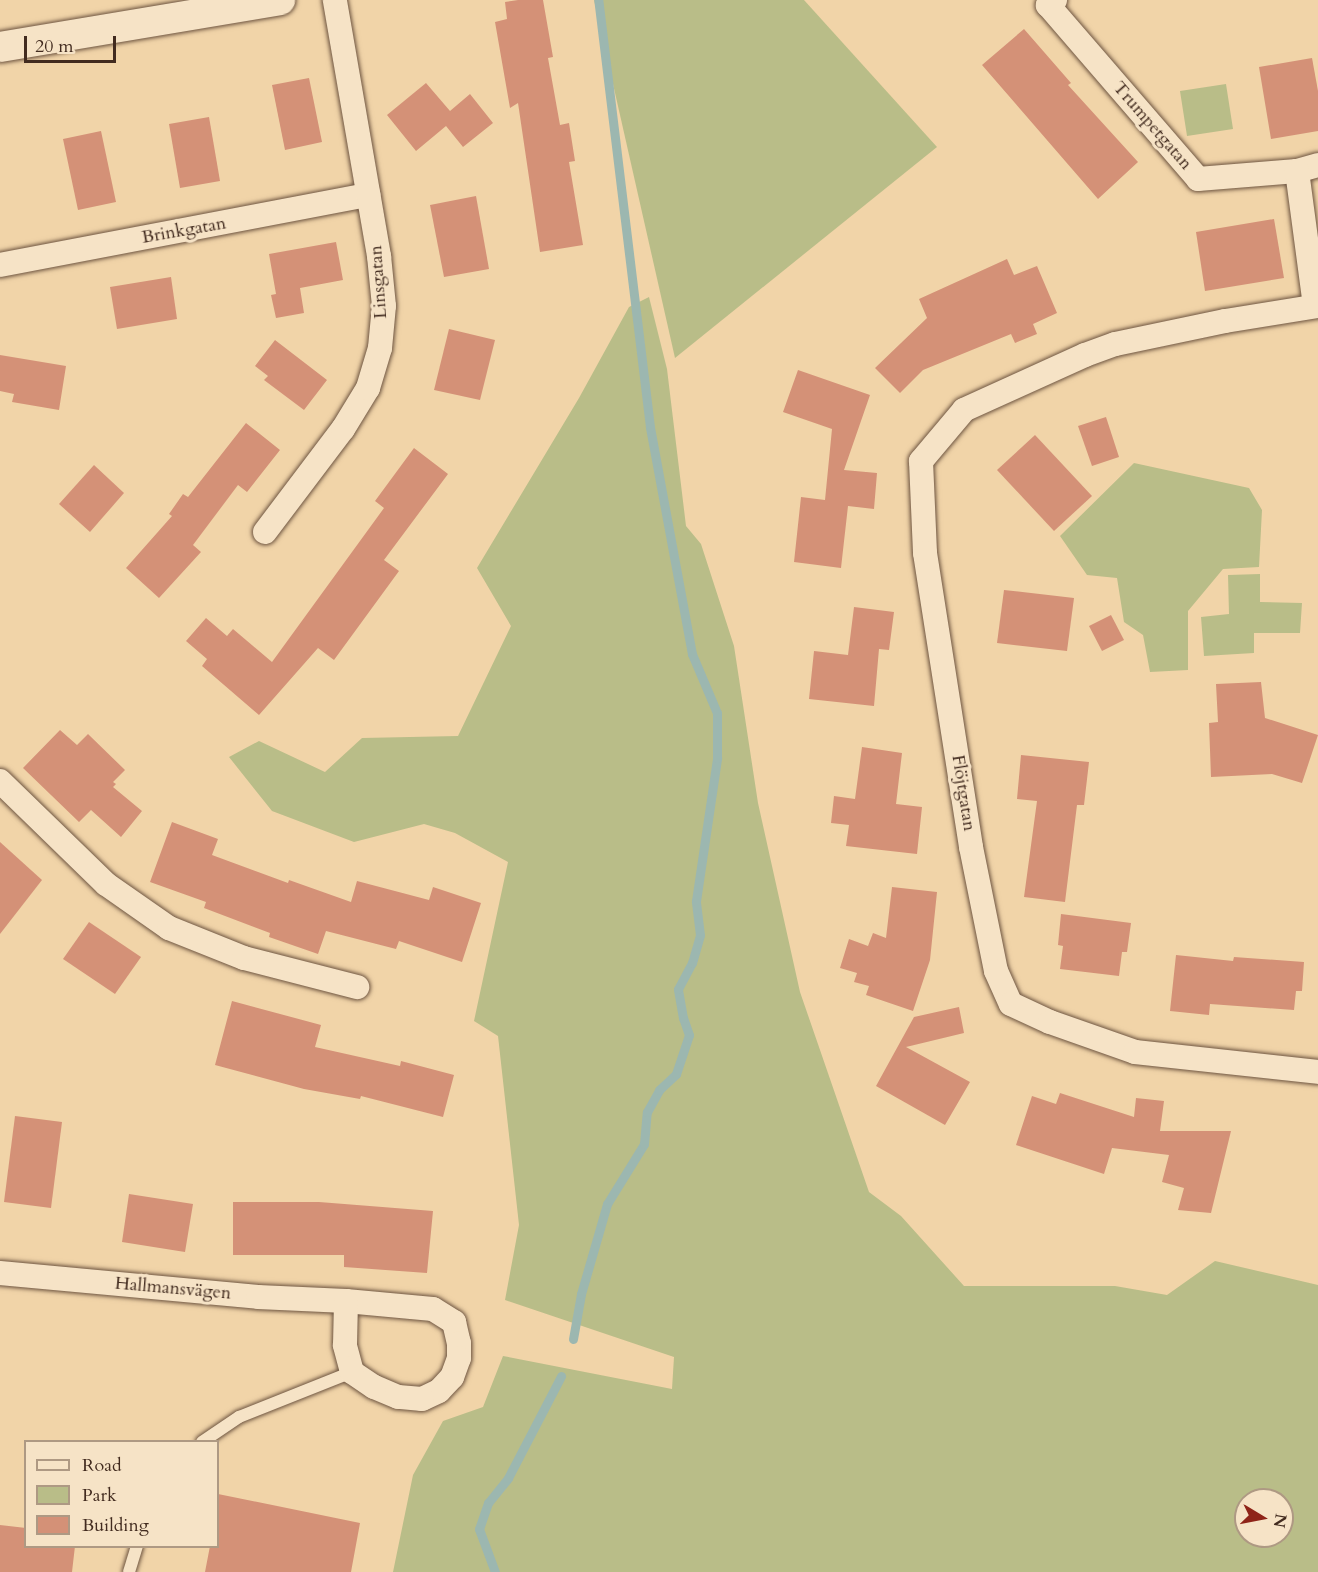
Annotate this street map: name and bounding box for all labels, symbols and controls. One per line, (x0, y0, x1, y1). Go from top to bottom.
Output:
scale bar (27, 24, 118, 62)
text: 20 m (35, 34, 74, 59)
street label: Trumpetgatan (1108, 77, 1196, 175)
street label: Brinkgatan (140, 213, 228, 249)
street label: Linsgatan (366, 244, 392, 320)
street label: Flöjtgatan (946, 753, 980, 833)
street label: Hallmansvägen (114, 1273, 232, 1305)
legend (24, 1440, 219, 1548)
text: Road (82, 1453, 122, 1478)
text: Park (82, 1483, 117, 1508)
north arrow (1234, 1488, 1294, 1548)
text: N (1268, 1512, 1292, 1530)
text: Building (82, 1513, 149, 1538)

